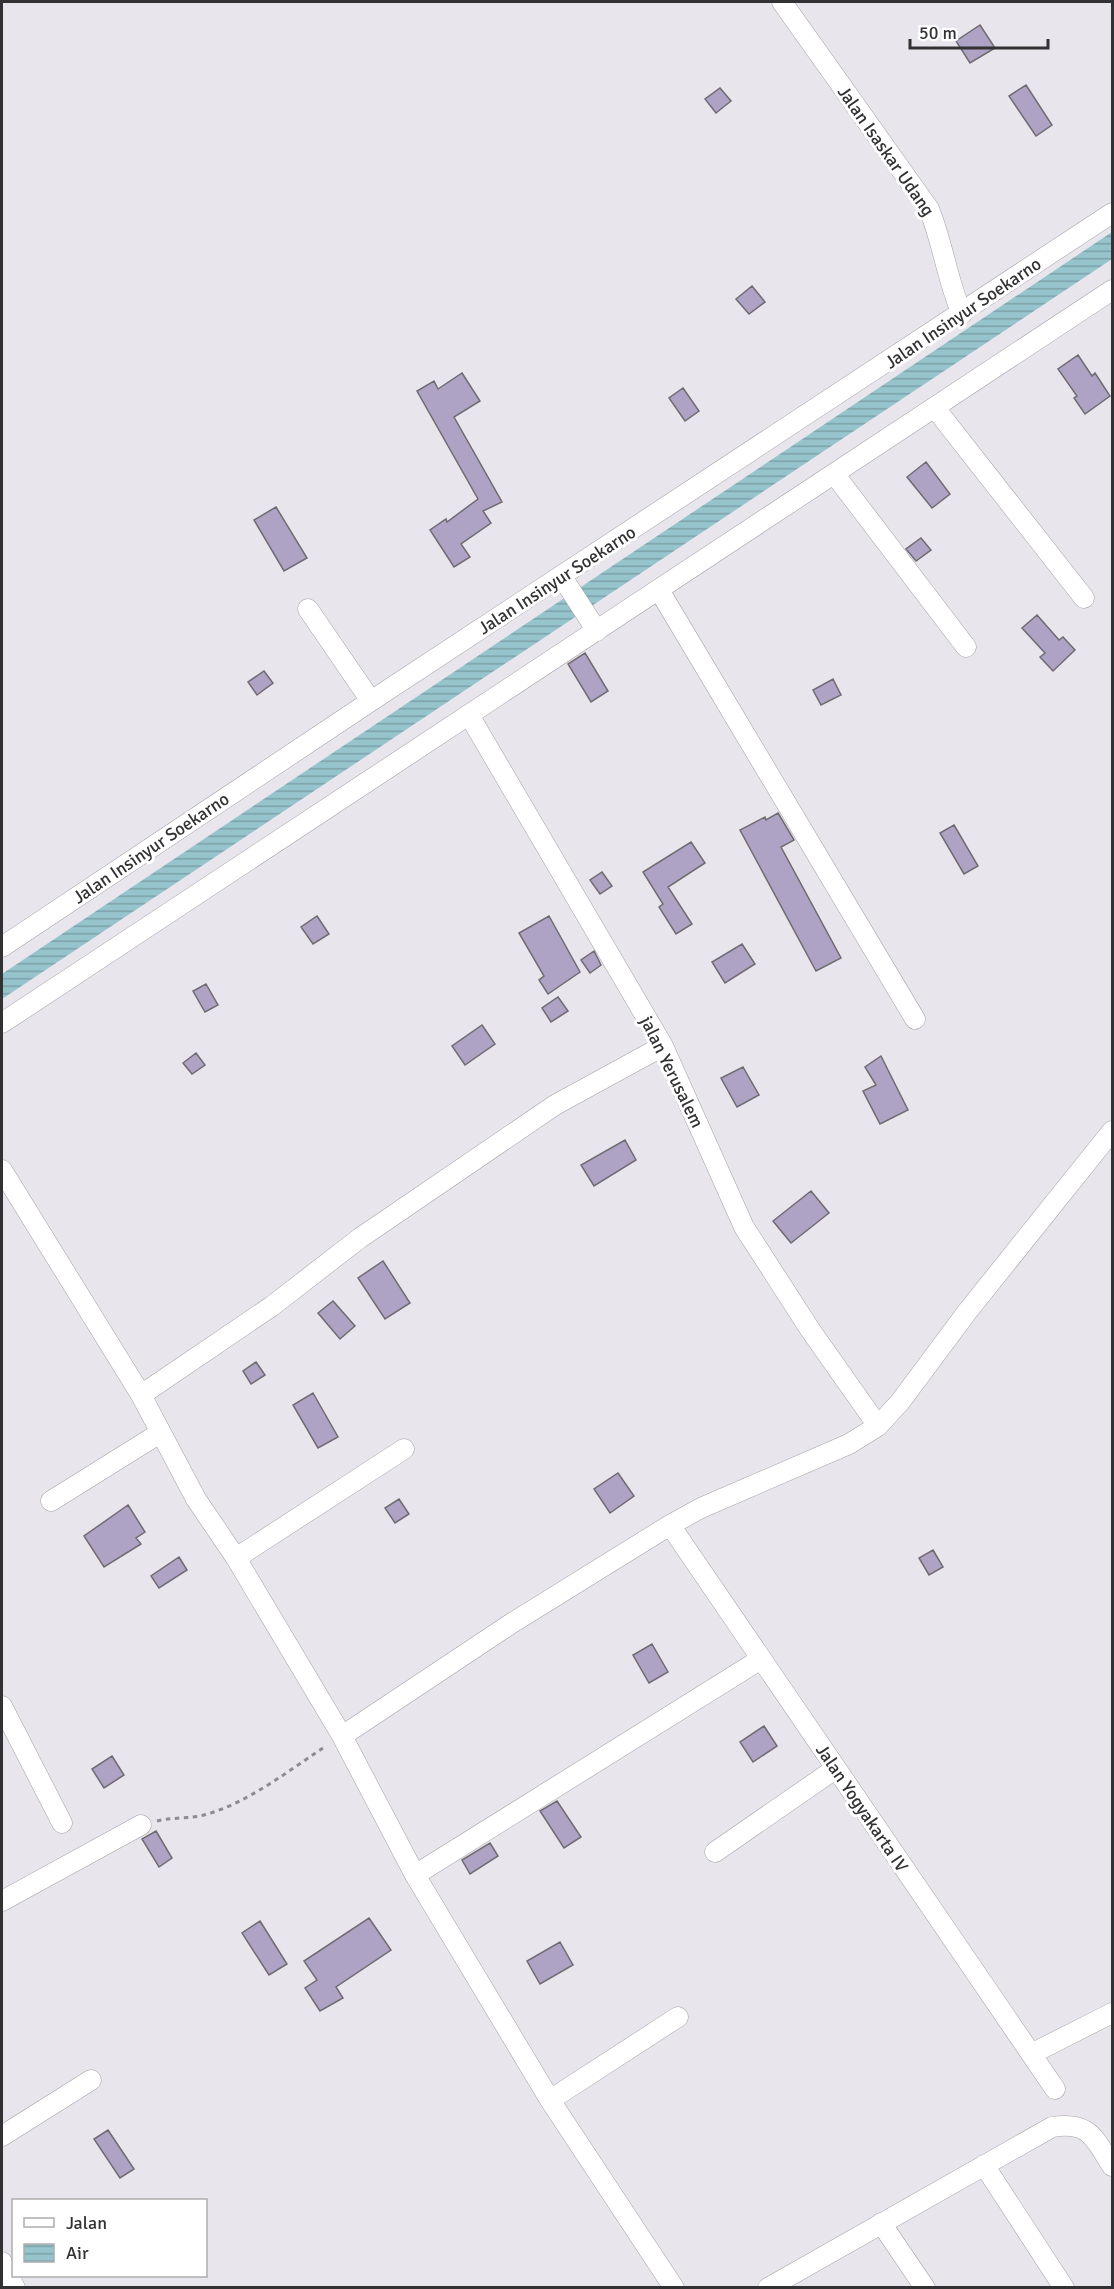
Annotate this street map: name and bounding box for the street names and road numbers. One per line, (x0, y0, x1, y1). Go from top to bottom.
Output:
street label: Jalan Isaskar Udang (833, 82, 939, 220)
street label: Jalan Insinyur Soekarno (881, 253, 1045, 373)
street label: Jalan Insinyur Soekarno (474, 521, 640, 639)
street label: Jalan Insinyur Soekarno (69, 788, 233, 908)
street label: jalan Yerusalem (636, 1013, 708, 1131)
street label: Jalan Yogyakarta IV (811, 1740, 913, 1877)

